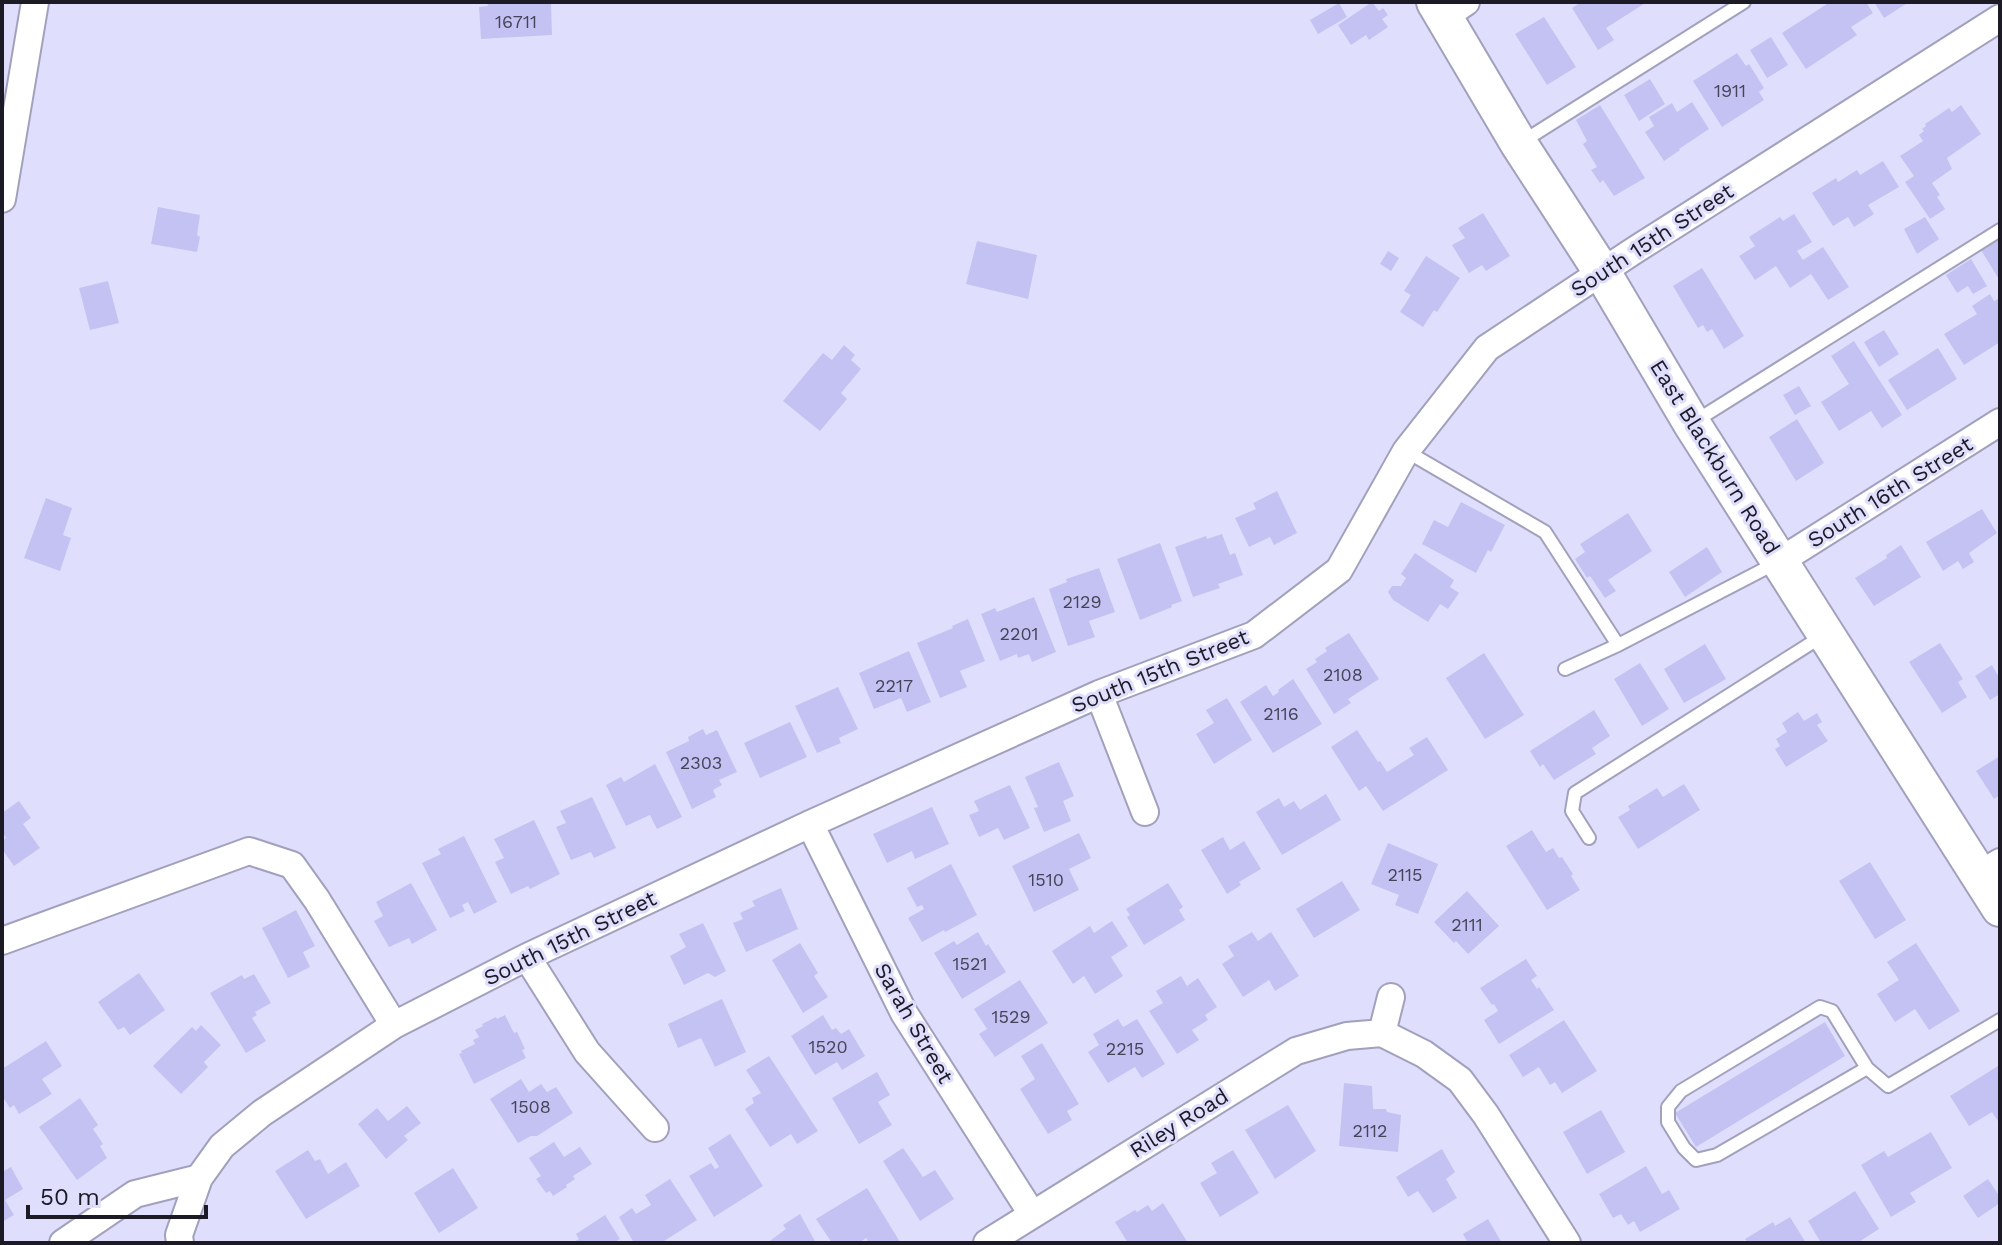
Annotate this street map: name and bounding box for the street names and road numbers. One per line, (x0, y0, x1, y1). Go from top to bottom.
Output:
street label: South 15th Street (1566, 178, 1738, 302)
street label: East Blackburn Road (1645, 355, 1785, 559)
street label: South 16th Street (1803, 431, 1977, 553)
street label: South 15th Street (1068, 624, 1252, 718)
street label: South 15th Street (480, 885, 660, 991)
street label: Sarah Street (869, 958, 959, 1088)
street label: Riley Road (1125, 1083, 1233, 1163)

